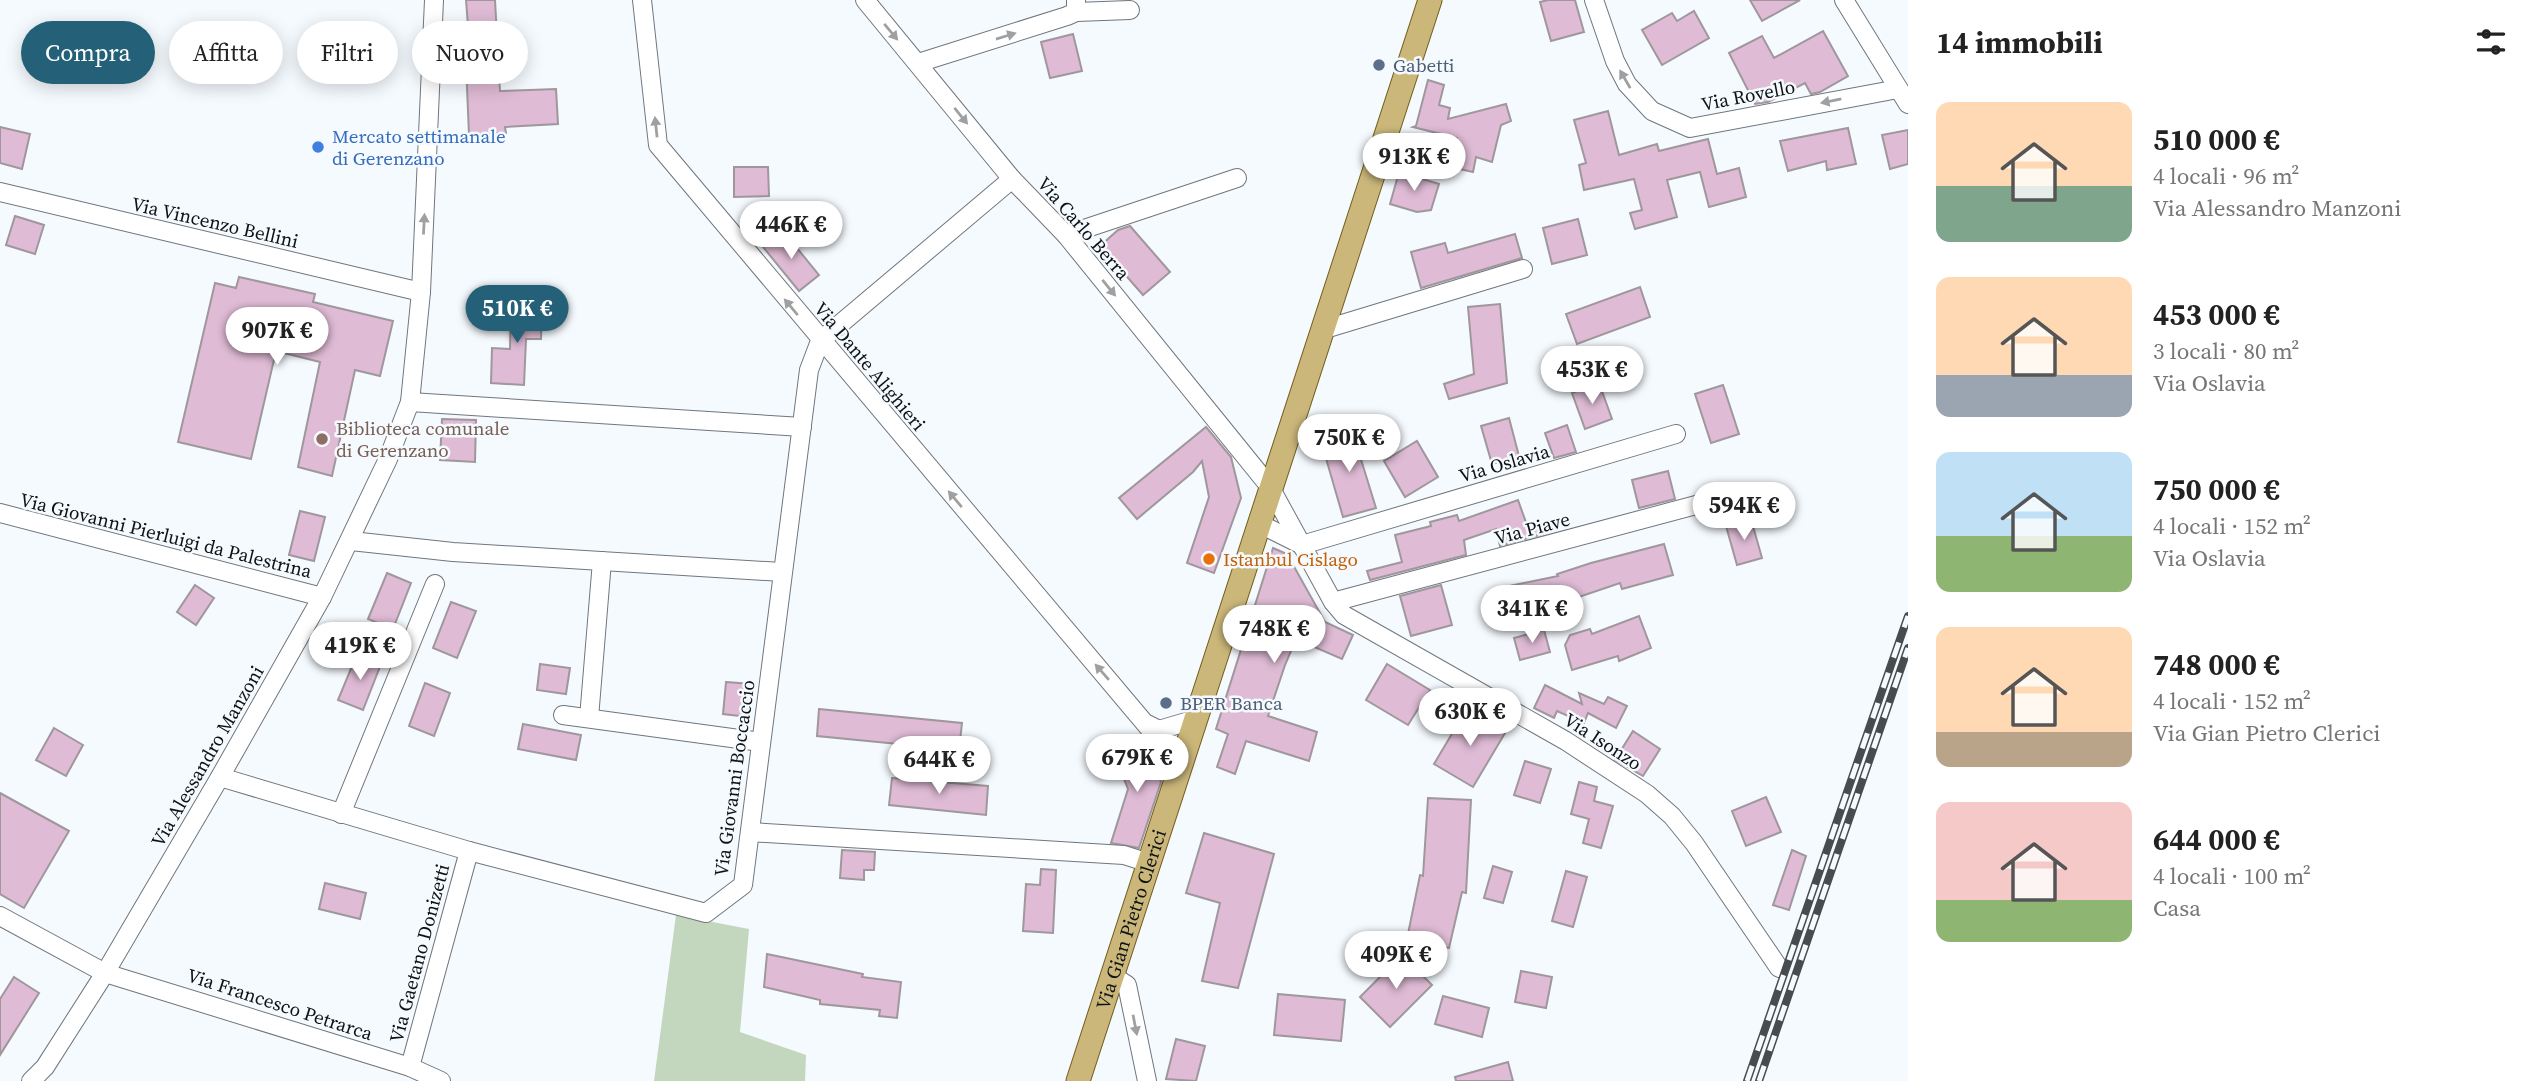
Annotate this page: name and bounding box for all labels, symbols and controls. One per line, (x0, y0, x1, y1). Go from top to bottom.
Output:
chip: Compra (21, 21, 155, 84)
chip: Affitta (169, 21, 283, 84)
chip: Filtri (297, 21, 398, 84)
chip: Nuovo (412, 21, 528, 84)
one-way arrow (884, 22, 899, 40)
text: 14 immobili (1936, 22, 2103, 63)
icon: filters (2472, 23, 2510, 61)
one-way arrow (996, 30, 1017, 40)
place label: Gabetti (1393, 52, 1455, 78)
marker: Gabetti (1371, 57, 1387, 73)
one-way arrow (1619, 69, 1631, 88)
street label: Via Rovello (1699, 73, 1797, 117)
one-way arrow (1820, 96, 1842, 107)
one-way arrow (953, 108, 968, 125)
one-way arrow (650, 116, 661, 138)
text: 510 000 € (2153, 119, 2280, 160)
place label: Mercato settimanale di Gerenzano (332, 123, 506, 171)
icon: home (1992, 130, 2076, 214)
pin: 913K € (1357, 134, 1471, 193)
marker: Mercato settimanale di Gerenzano (310, 139, 326, 155)
text: 913K € (1379, 140, 1449, 172)
text: 4 locali · 96 m² (2153, 160, 2300, 192)
street label: Via Carlo Berra (1032, 171, 1136, 285)
street label: Via Vincenzo Bellini (129, 190, 301, 254)
text: Via Alessandro Manzoni (2153, 192, 2401, 224)
pin: 446K € (734, 202, 848, 261)
text: 446K € (756, 208, 826, 240)
one-way arrow (418, 212, 429, 234)
one-way arrow (1102, 279, 1117, 297)
pin: 510K € (460, 286, 574, 345)
text: 510K € (482, 292, 552, 324)
text: 453 000 € (2153, 294, 2280, 335)
street label: Via Dante Alighieri (808, 296, 932, 436)
one-way arrow (784, 298, 799, 316)
icon: home (1992, 305, 2076, 389)
pin: 907K € (220, 308, 334, 367)
text: 907K € (242, 314, 312, 346)
text: 3 locali · 80 m² (2153, 335, 2300, 367)
pin: 453K € (1535, 346, 1649, 406)
text: 453K € (1557, 353, 1627, 385)
text: Via Oslavia (2153, 367, 2266, 399)
pin: 750K € (1292, 414, 1406, 474)
place label: Biblioteca comunale di Gerenzano (336, 415, 510, 463)
text: 750K € (1314, 421, 1384, 453)
marker: Biblioteca comunale di Gerenzano (314, 431, 330, 447)
street label: Via Oslavia (1456, 438, 1553, 488)
text: 750 000 € (2153, 469, 2280, 510)
icon: home (1992, 480, 2076, 564)
pin: 594K € (1687, 482, 1801, 542)
street label: Via Giovanni Pierluigi da Palestrina (17, 486, 315, 584)
text: 594K € (1709, 489, 1779, 521)
one-way arrow (948, 490, 963, 507)
street label: Via Piave (1491, 505, 1573, 551)
text: 4 locali · 152 m² (2153, 510, 2311, 542)
text: Via Oslavia (2153, 542, 2266, 574)
place label: Istanbul Cislago (1223, 546, 1358, 572)
marker: Istanbul Cislago (1201, 551, 1217, 567)
pin: 341K € (1475, 586, 1589, 645)
text: 341K € (1497, 592, 1567, 624)
pin: 748K € (1217, 606, 1331, 665)
text: 748K € (1239, 612, 1309, 644)
pin: 419K € (303, 622, 417, 682)
text: 419K € (325, 629, 395, 661)
text: 748 000 € (2153, 644, 2280, 685)
icon: home (1992, 655, 2076, 739)
street label: Via Alessandro Manzoni (144, 660, 270, 851)
one-way arrow (1095, 663, 1110, 680)
street label: Via Giovanni Boccaccio (707, 678, 761, 878)
text: 4 locali · 152 m² (2153, 685, 2311, 717)
pin: 630K € (1413, 688, 1527, 748)
place label: BPER Banca (1180, 690, 1283, 716)
marker: BPER Banca (1158, 695, 1174, 711)
text: 630K € (1435, 695, 1505, 727)
street label: Via Isonzo (1559, 706, 1647, 776)
text: Via Gian Pietro Clerici (2153, 717, 2380, 749)
pin: 679K € (1080, 734, 1194, 794)
pin: 644K € (882, 736, 996, 796)
text: 679K € (1102, 741, 1172, 773)
text: 644K € (904, 743, 974, 775)
text: 644 000 € (2153, 819, 2280, 860)
street label: Via Gian Pietro Clerici (1089, 826, 1172, 1013)
icon: home (1992, 830, 2076, 914)
street label: Via Gaetano Donizetti (383, 860, 455, 1045)
text: 4 locali · 100 m² (2153, 860, 2311, 892)
text: Casa (2153, 892, 2201, 924)
pin: 409K € (1339, 932, 1453, 991)
text: 409K € (1361, 938, 1431, 970)
street label: Via Francesco Petrarca (184, 962, 376, 1046)
one-way arrow (1130, 1014, 1141, 1036)

